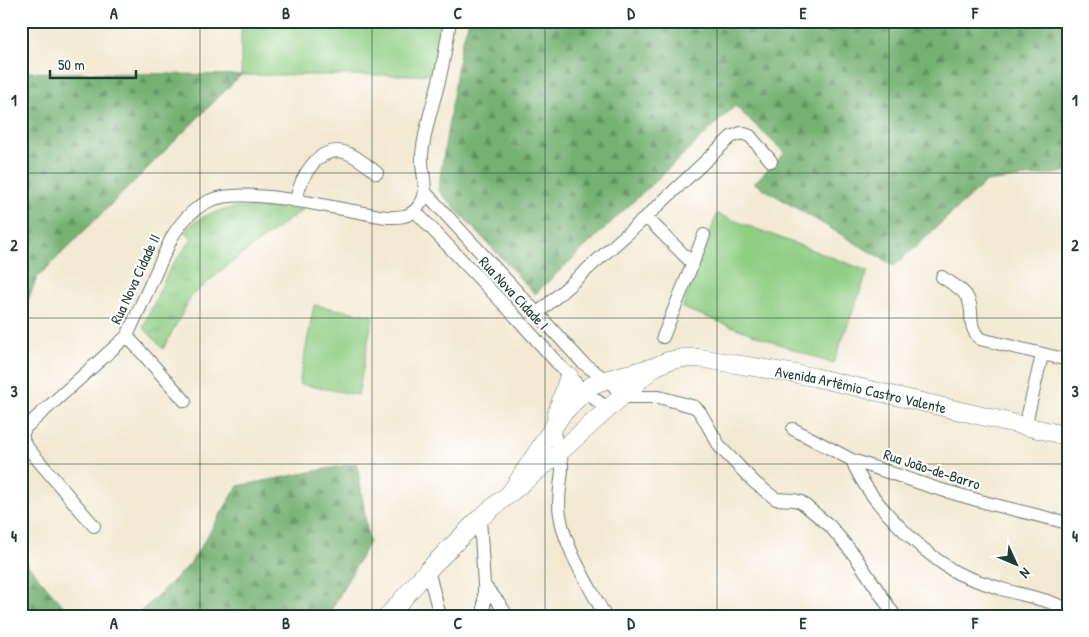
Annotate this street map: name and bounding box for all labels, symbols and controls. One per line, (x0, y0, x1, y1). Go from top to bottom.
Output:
text: A (110, 2, 118, 24)
text: B (282, 2, 290, 24)
text: C (454, 2, 463, 24)
text: D (627, 2, 635, 24)
text: E (799, 2, 807, 24)
text: F (971, 2, 979, 24)
scale bar (50, 48, 136, 80)
text: 50 m (58, 54, 85, 75)
text: 1 (11, 89, 17, 111)
text: 1 (1072, 89, 1078, 111)
street label: Rua Nova Cidade II (105, 231, 165, 327)
text: 2 (10, 234, 18, 256)
text: 2 (1071, 234, 1079, 256)
street label: Rua Nova Cidade I (474, 252, 554, 334)
street label: Avenida Artêmio Castro Valente (774, 360, 948, 418)
text: 3 (10, 380, 18, 402)
text: 3 (1071, 380, 1079, 402)
street label: Rua João-de-Barro (881, 443, 983, 495)
text: 4 (11, 525, 17, 547)
text: 4 (1072, 525, 1078, 547)
north arrow (992, 540, 1042, 590)
text: N (1016, 564, 1035, 583)
text: A (110, 612, 118, 634)
text: B (282, 612, 290, 634)
text: C (454, 612, 463, 634)
text: D (627, 612, 635, 634)
text: E (799, 612, 807, 634)
text: F (971, 612, 979, 634)

